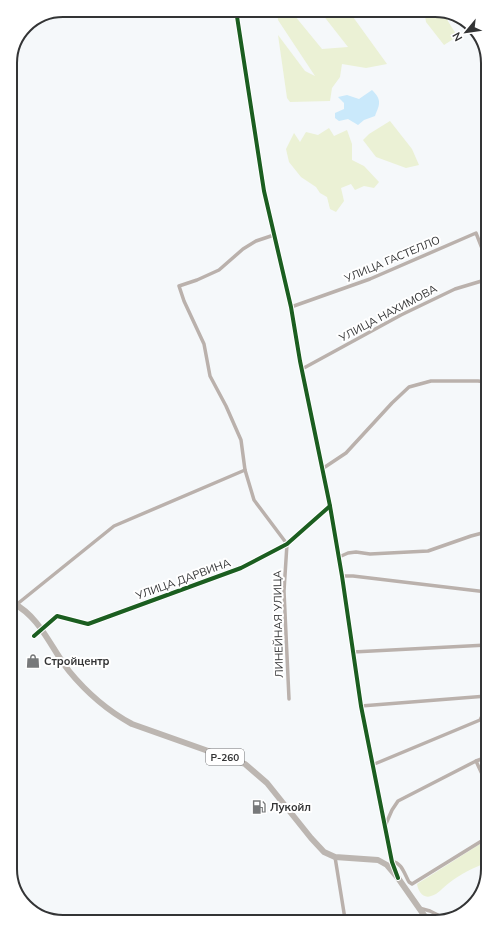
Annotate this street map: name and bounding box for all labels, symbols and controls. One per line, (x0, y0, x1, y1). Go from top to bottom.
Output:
north arrow (446, 12, 486, 52)
text: N (449, 30, 465, 44)
street label: УЛИЦА ГАСТЕЛЛО (341, 233, 442, 286)
street label: УЛИЦА НАХИМОВА (336, 281, 439, 345)
street label: УЛИЦА ДАРВИНА (133, 555, 232, 603)
street label: ЛИНЕЙНАЯ УЛИЦА (270, 570, 286, 678)
shop icon: Стройцентр (25, 653, 41, 669)
place label: Стройцентр (44, 654, 110, 668)
road number: Р-260 (206, 749, 244, 765)
fuel station icon: Лукойл (251, 799, 267, 815)
place label: Лукойл (270, 800, 311, 814)

